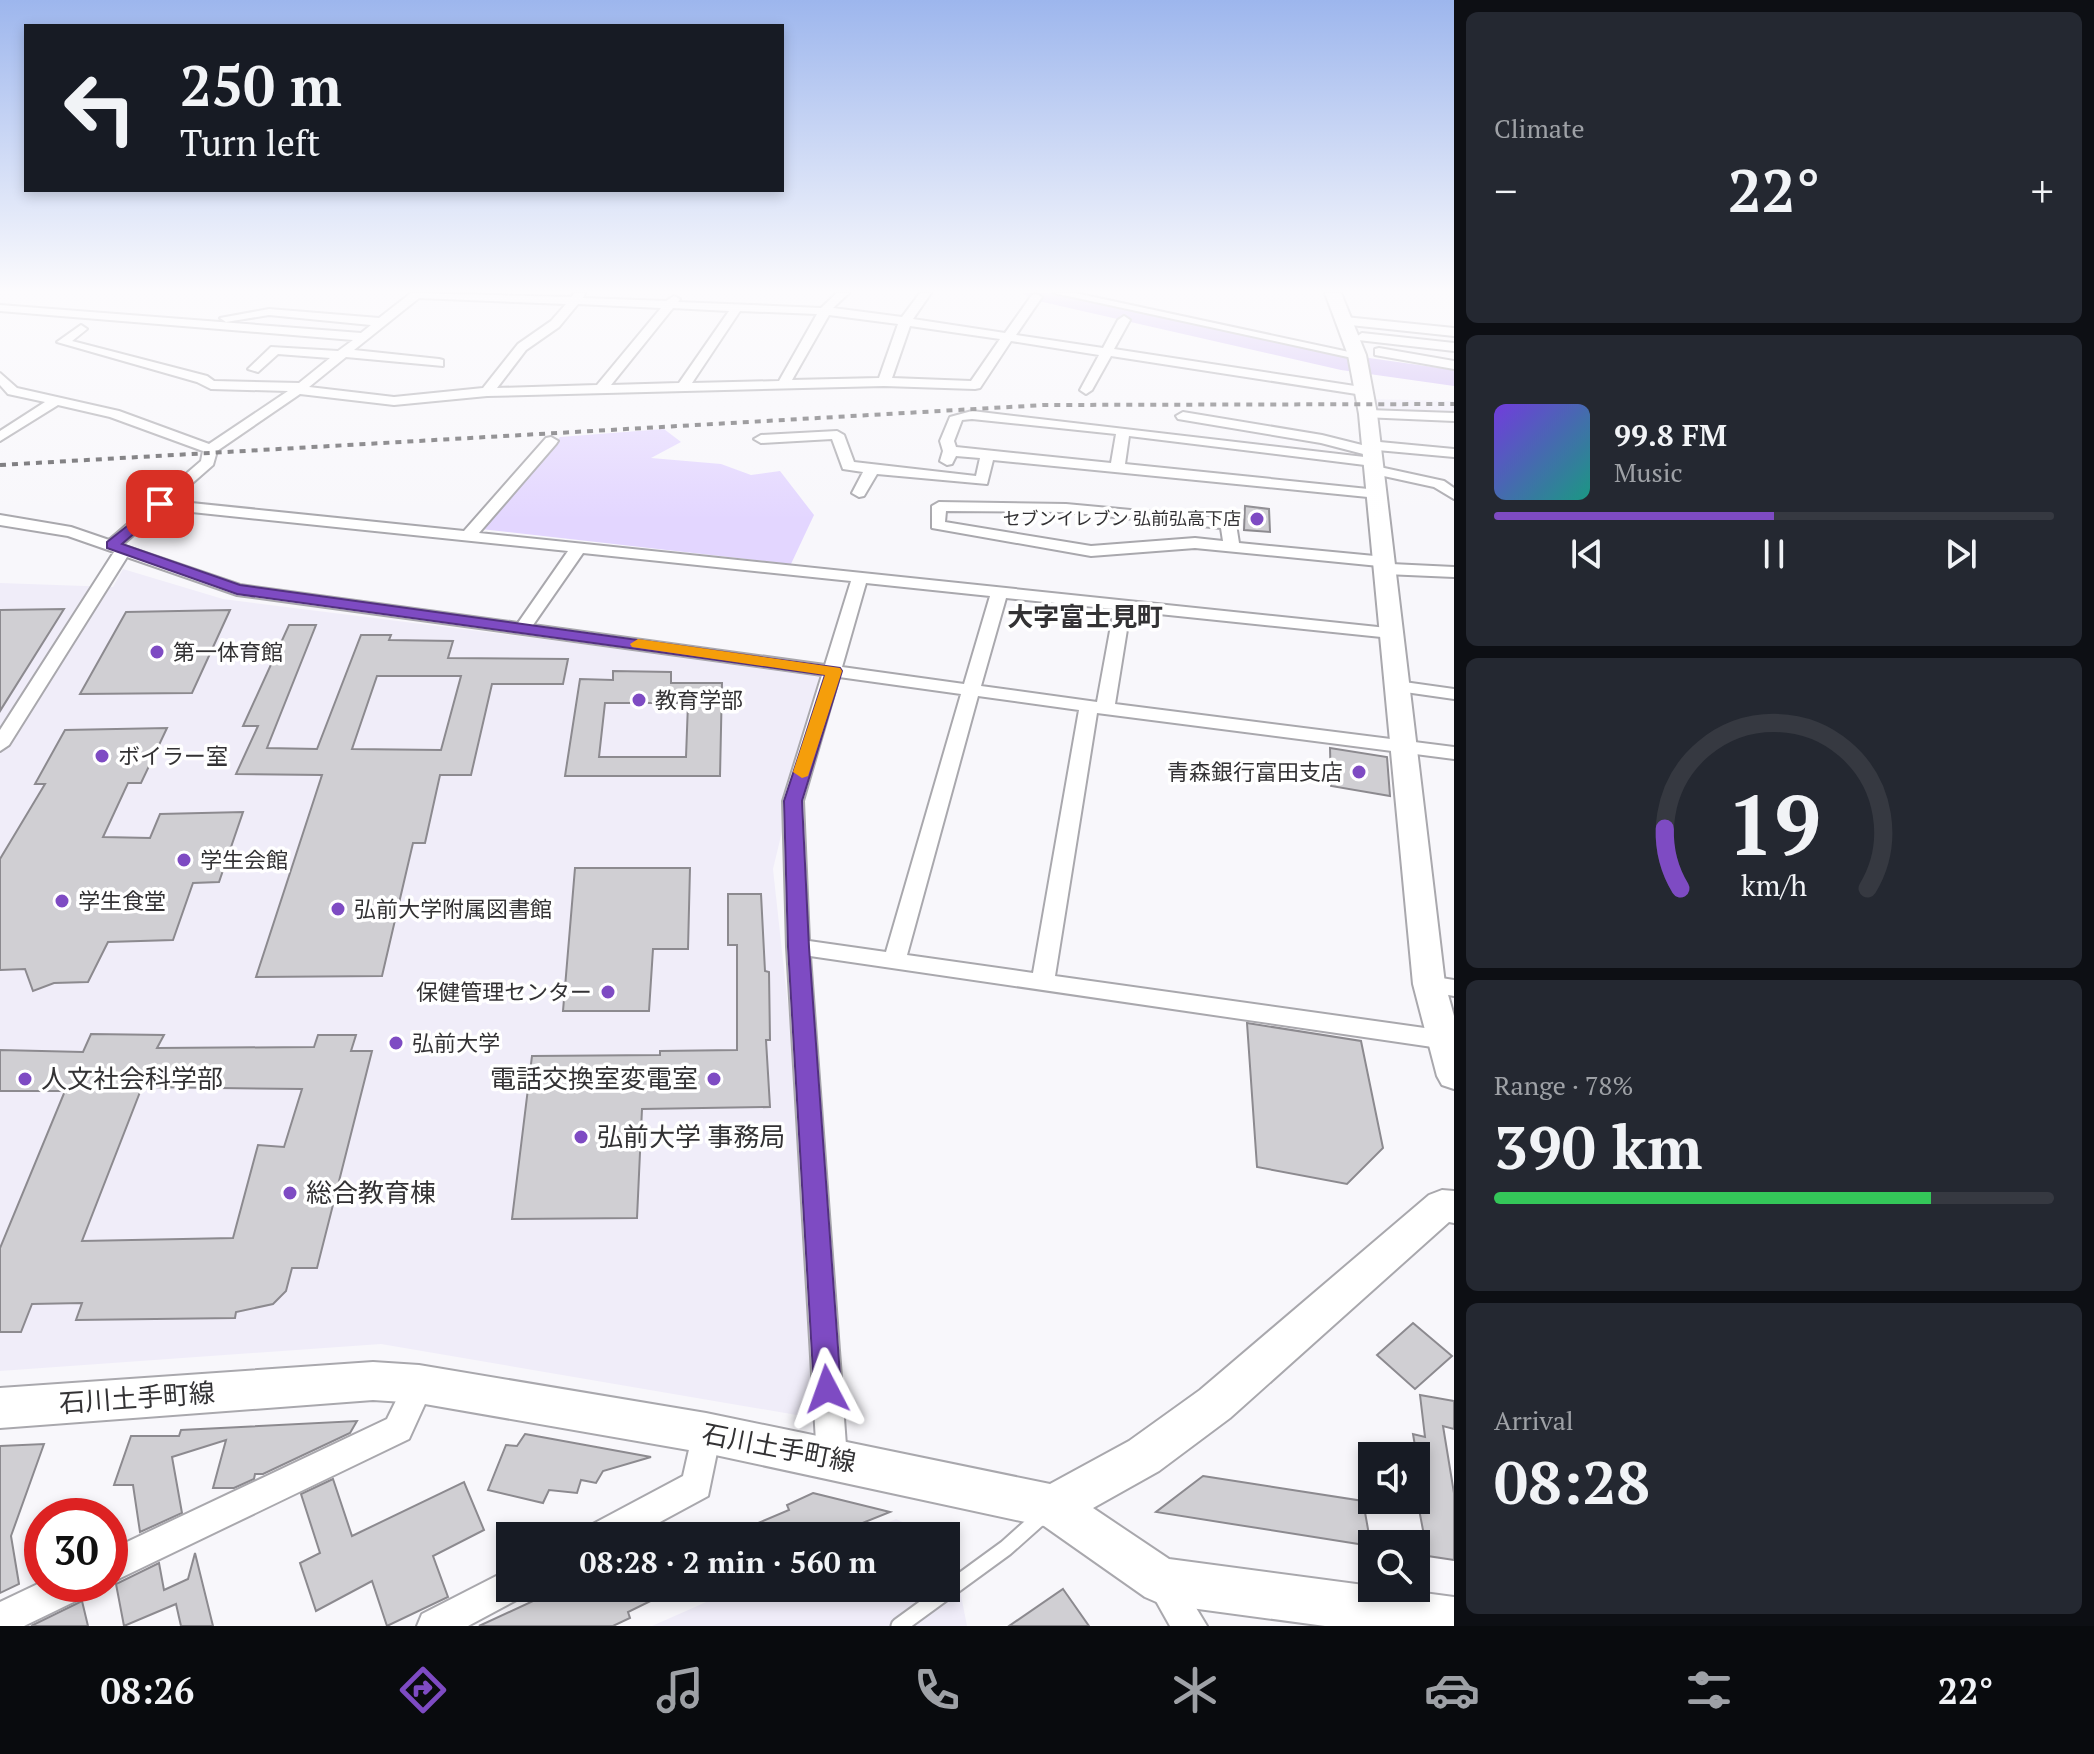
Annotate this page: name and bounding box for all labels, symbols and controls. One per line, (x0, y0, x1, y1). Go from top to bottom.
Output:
text: 250 m (180, 48, 342, 122)
icon: left (48, 56, 152, 160)
text: Climate (1494, 111, 1585, 145)
text: Turn left (180, 119, 320, 166)
text: 22° (1728, 150, 1820, 229)
text: − (1494, 161, 1517, 220)
text: + (2031, 161, 2054, 220)
text: 99.8 FM (1614, 415, 1727, 455)
text: Music (1614, 455, 1683, 489)
pin (126, 470, 194, 538)
icon: arrive (138, 482, 182, 526)
place label: セブンイレブン 弘前弘高下店 (1003, 506, 1241, 530)
marker: セブンイレブン 弘前弘高下店 (1248, 510, 1266, 528)
icon: previous (1565, 532, 1609, 576)
icon: pause (1752, 532, 1796, 576)
icon: next (1939, 532, 1983, 576)
district label: 大字富士見町 (1007, 599, 1163, 633)
place label: 第一体育館 (173, 637, 283, 666)
marker: 第一体育館 (148, 643, 166, 661)
place label: 教育学部 (655, 685, 743, 714)
marker: 教育学部 (630, 691, 648, 709)
place label: ボイラー室 (118, 741, 228, 770)
marker: ボイラー室 (93, 747, 111, 765)
place label: 青森銀行富田支店 (1167, 757, 1343, 786)
marker: 青森銀行富田支店 (1350, 763, 1368, 781)
text: 19 (1727, 769, 1821, 879)
place label: 学生会館 (200, 845, 288, 874)
marker: 学生会館 (175, 851, 193, 869)
text: km/h (1741, 866, 1807, 904)
place label: 学生食堂 (78, 886, 166, 915)
marker: 学生食堂 (53, 892, 71, 910)
place label: 弘前大学附属図書館 (354, 894, 552, 923)
marker: 弘前大学附属図書館 (329, 900, 347, 918)
place label: 保健管理センター (416, 977, 592, 1006)
marker: 保健管理センター (599, 983, 617, 1001)
place label: 弘前大学 (412, 1028, 500, 1057)
marker: 弘前大学 (387, 1034, 405, 1052)
place label: 人文社会科学部 (41, 1061, 223, 1095)
place label: 電話交換室変電室 (490, 1061, 698, 1095)
text: Range · 78% (1494, 1068, 1633, 1102)
marker: 人文社会科学部 (16, 1070, 34, 1088)
marker: 電話交換室変電室 (705, 1070, 723, 1088)
text: 390 km (1494, 1107, 1702, 1186)
place label: 弘前大学 事務局 (597, 1119, 785, 1153)
marker: 弘前大学 事務局 (572, 1128, 590, 1146)
place label: 総合教育棟 (306, 1175, 436, 1209)
marker: 総合教育棟 (281, 1184, 299, 1202)
position arrow (785, 1347, 869, 1431)
street label: 石川土手町線 (58, 1375, 216, 1419)
text: Arrival (1494, 1403, 1574, 1437)
street label: 石川土手町線 (699, 1415, 859, 1479)
map controls (1358, 1442, 1430, 1602)
button: sound (1358, 1442, 1430, 1514)
text: 08:28 (1494, 1442, 1650, 1521)
speed limit sign: 30 (24, 1498, 128, 1602)
button: search (1358, 1530, 1430, 1602)
text: 08:28 · 2 min · 560 m (580, 1542, 876, 1582)
icon: directions (395, 1662, 451, 1718)
icon: music (652, 1662, 708, 1718)
icon: phone (909, 1662, 965, 1718)
icon: climate (1167, 1662, 1223, 1718)
icon: car (1424, 1662, 1480, 1718)
icon: filters (1681, 1662, 1737, 1718)
text: 08:26 (101, 1667, 194, 1714)
text: 22° (1938, 1667, 1993, 1714)

